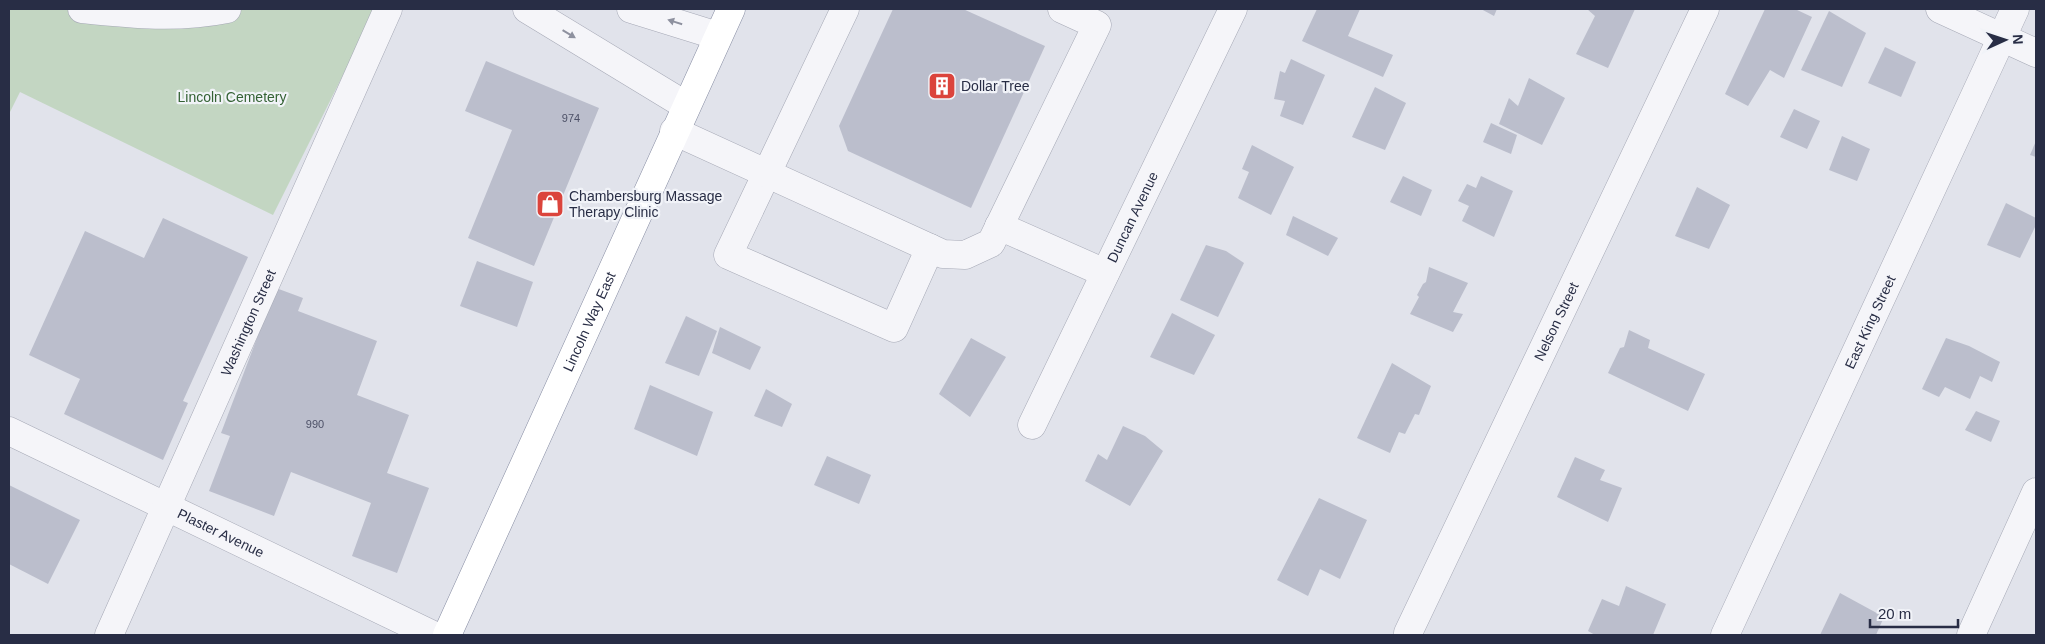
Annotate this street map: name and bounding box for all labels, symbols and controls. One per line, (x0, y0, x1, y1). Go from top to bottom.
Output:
north arrow (1980, 15, 2030, 65)
one-way arrow (667, 18, 682, 26)
one-way arrow (562, 30, 575, 39)
text: N (2010, 34, 2026, 45)
building icon: Dollar Tree (927, 71, 957, 101)
place label: Dollar Tree (961, 78, 1030, 94)
park label: Lincoln Cemetery (178, 89, 286, 105)
house number: 974 (562, 112, 580, 124)
street label: Duncan Avenue (1104, 169, 1161, 265)
place label: Chambersburg Massage Therapy Clinic (569, 188, 723, 220)
shop icon: Chambersburg Massage Therapy Clinic (535, 189, 565, 219)
street label: Washington Street (218, 267, 279, 378)
street label: Lincoln Way East (560, 269, 619, 374)
street label: East King Street (1841, 273, 1899, 371)
street label: Nelson Street (1531, 280, 1582, 363)
house number: 990 (306, 418, 324, 430)
street label: Plaster Avenue (175, 505, 267, 561)
scale bar (1870, 596, 1958, 628)
text: 20 m (1878, 605, 1911, 622)

